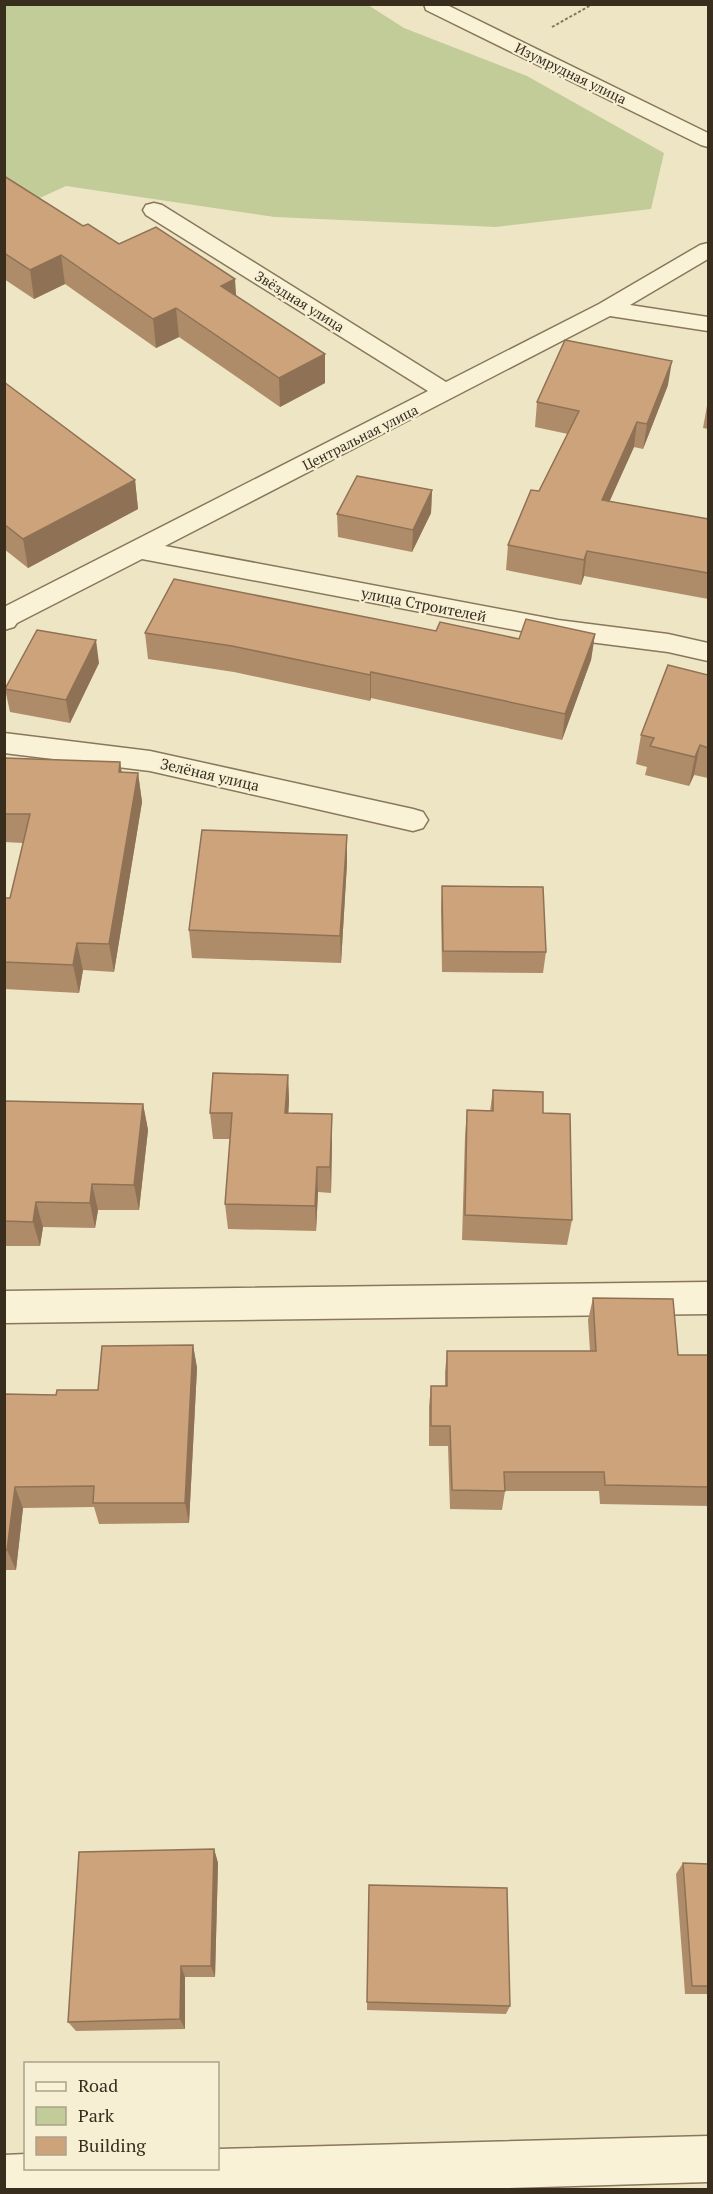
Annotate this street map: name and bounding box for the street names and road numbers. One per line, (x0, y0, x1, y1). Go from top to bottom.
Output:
street label: Изумрудная улица (512, 38, 630, 108)
street label: Звёздная улица (252, 266, 348, 336)
street label: Центральная улица (299, 400, 421, 474)
street label: улица Строителей (359, 582, 488, 626)
street label: Зелёная улица (159, 753, 262, 795)

